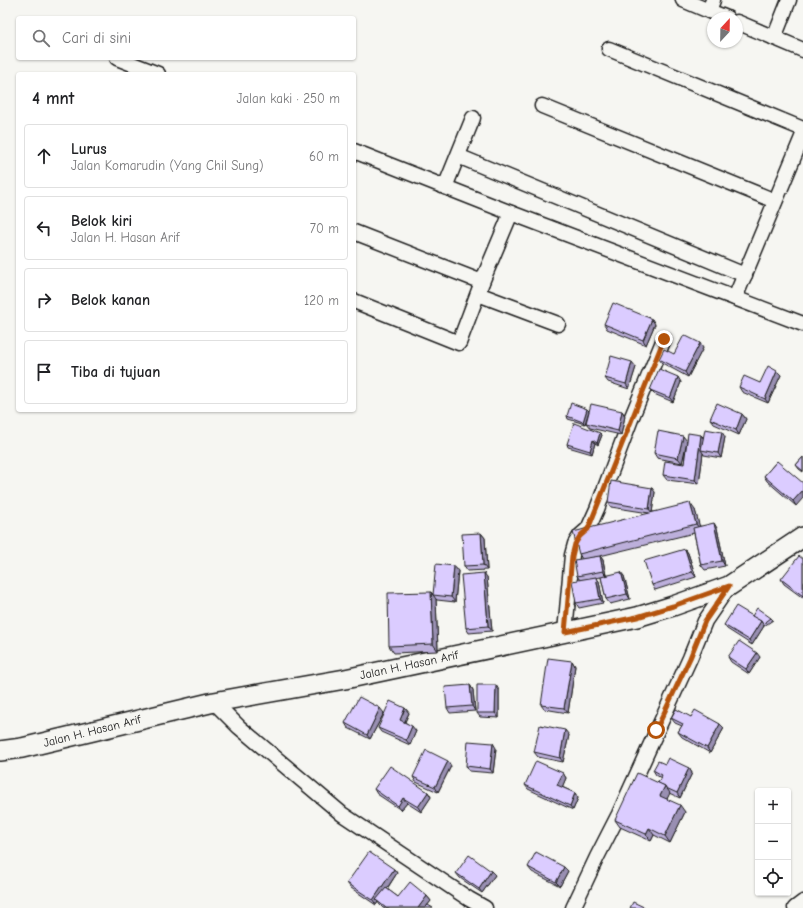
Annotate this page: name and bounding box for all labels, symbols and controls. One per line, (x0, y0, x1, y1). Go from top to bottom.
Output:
north arrow (707, 12, 743, 48)
search box (16, 16, 356, 60)
icon: search (30, 27, 52, 49)
text: Cari di sini (62, 29, 131, 47)
text: 4 mnt (32, 89, 74, 108)
text: Jalan kaki · 250 m (236, 91, 340, 106)
text: Lurus (71, 140, 107, 158)
icon: ahead (33, 145, 55, 167)
text: 60 m (309, 149, 339, 164)
text: Jalan Komarudin (Yang Chil Sung) (71, 158, 264, 173)
text: Belok kiri (71, 212, 132, 230)
icon: left (33, 217, 55, 239)
text: 70 m (310, 221, 339, 236)
text: Jalan H. Hasan Arif (71, 230, 179, 245)
icon: right (33, 289, 55, 311)
text: Belok kanan (71, 291, 150, 309)
text: 120 m (304, 293, 339, 308)
route end (655, 330, 673, 348)
icon: arrive (33, 361, 55, 383)
text: Tiba di tujuan (71, 363, 160, 381)
street label: Jalan H. Hasan Arif (359, 648, 460, 682)
street label: Jalan H. Hasan Arif (42, 712, 143, 750)
route start (647, 721, 665, 739)
map controls (755, 788, 791, 896)
button: + (755, 788, 791, 824)
button: − (755, 824, 791, 860)
button: locate (755, 860, 791, 896)

